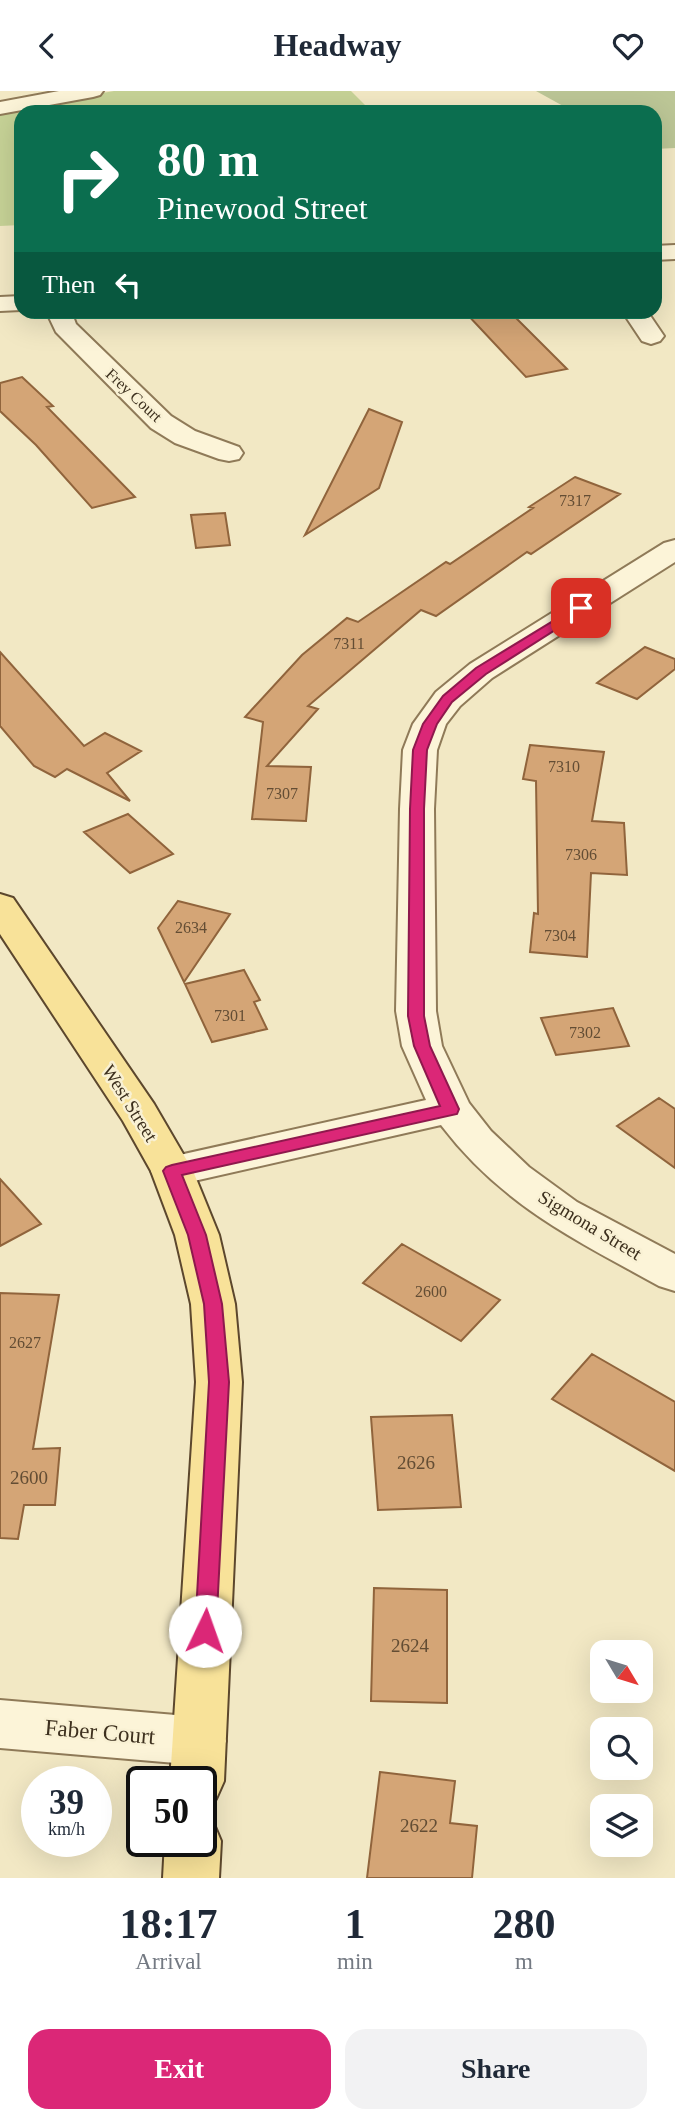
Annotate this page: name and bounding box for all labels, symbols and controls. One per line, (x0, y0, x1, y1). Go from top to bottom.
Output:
icon: back (28, 27, 66, 65)
text: Headway (274, 27, 402, 63)
icon: heart (609, 27, 647, 65)
text: 80 m (157, 132, 259, 187)
icon: right (42, 133, 133, 224)
text: Pinewood Street (157, 190, 368, 226)
icon: left (109, 266, 147, 304)
text: Then (42, 270, 95, 299)
street label: Frey Court (102, 365, 166, 426)
house number: 7317 (559, 492, 591, 509)
pin (551, 578, 611, 638)
icon: arrive (562, 589, 600, 627)
house number: 7311 (333, 635, 365, 652)
house number: 7310 (548, 758, 580, 775)
house number: 7307 (266, 785, 298, 802)
house number: 7306 (565, 846, 597, 863)
house number: 2634 (175, 919, 207, 936)
house number: 7304 (544, 927, 576, 944)
house number: 7301 (214, 1007, 246, 1024)
house number: 7302 (569, 1024, 601, 1041)
street label: West Street (98, 1061, 162, 1146)
street label: Sigmona Street (535, 1186, 646, 1264)
house number: 2600 (415, 1283, 447, 1300)
house number: 2627 (9, 1334, 41, 1351)
house number: 2626 (397, 1452, 435, 1473)
house number: 2600 (10, 1467, 48, 1488)
position arrow (168, 1594, 242, 1668)
house number: 2624 (391, 1635, 430, 1656)
north arrow (590, 1640, 653, 1703)
map controls (590, 1640, 653, 1857)
street label: Faber Court (44, 1715, 157, 1749)
button: search (590, 1717, 653, 1780)
speed limit sign: 50 (126, 1766, 217, 1857)
text: 39 (49, 1783, 84, 1822)
button: layers (590, 1794, 653, 1857)
house number: 2622 (400, 1815, 438, 1836)
text: km/h (48, 1819, 85, 1839)
text: 18:17 (120, 1901, 218, 1947)
text: 1 (344, 1901, 365, 1947)
text: 280 (492, 1901, 555, 1947)
text: Arrival (135, 1949, 202, 1974)
text: min (337, 1949, 373, 1974)
text: m (515, 1949, 533, 1974)
button: Exit (28, 2029, 331, 2109)
button: Share (345, 2029, 647, 2109)

